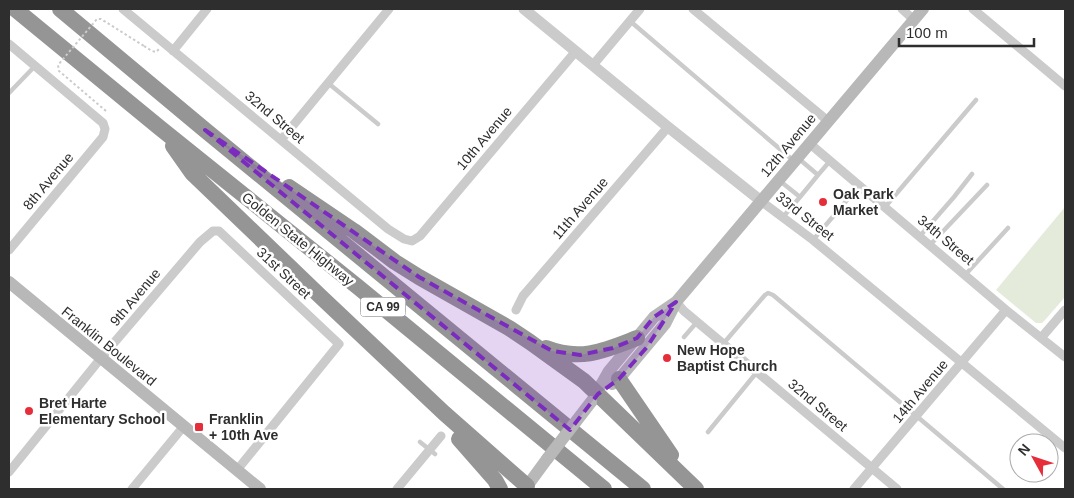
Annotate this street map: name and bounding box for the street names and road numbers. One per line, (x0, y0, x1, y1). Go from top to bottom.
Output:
street label: 32nd Street (242, 88, 308, 146)
street label: 10th Avenue (453, 103, 515, 173)
street label: 12th Avenue (757, 110, 819, 180)
street label: 8th Avenue (19, 149, 77, 213)
street label: 11th Avenue (549, 174, 611, 242)
street label: 33rd Street (773, 188, 837, 244)
street label: Golden State Highway (239, 189, 357, 289)
street label: 34th Street (915, 212, 977, 268)
street label: 31st Street (254, 244, 314, 302)
street label: 9th Avenue (106, 265, 164, 329)
road number: CA 99 (360, 298, 406, 316)
street label: Franklin Boulevard (59, 303, 159, 389)
street label: 14th Avenue (889, 356, 951, 426)
street label: 32nd Street (785, 376, 851, 434)

